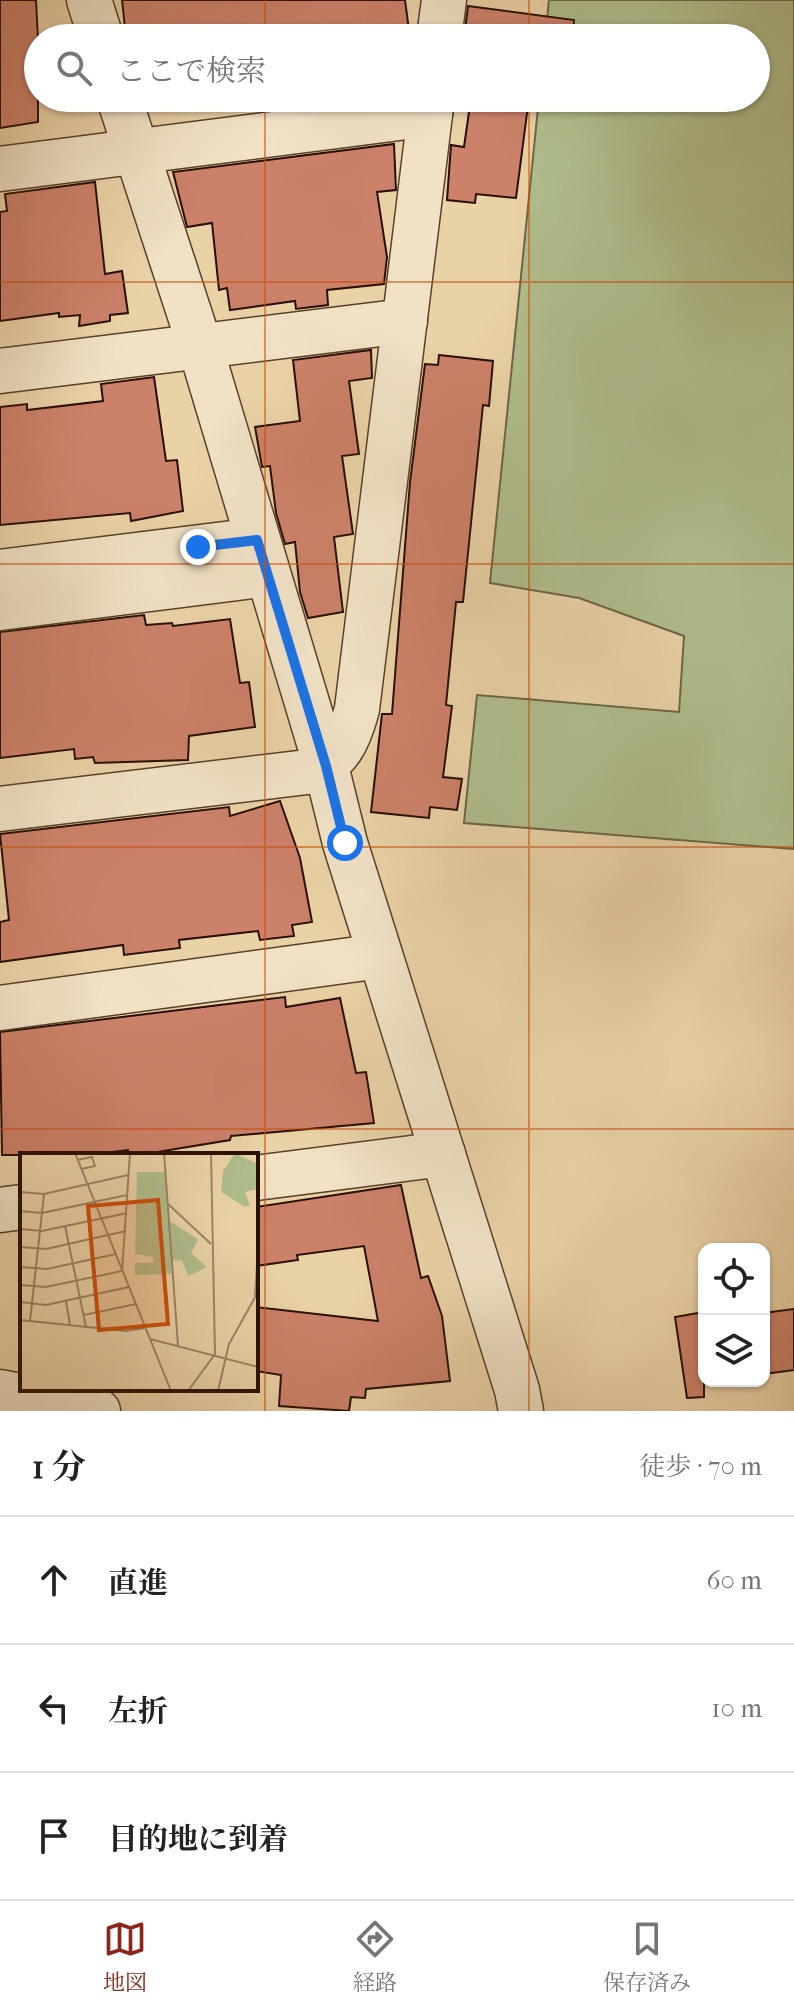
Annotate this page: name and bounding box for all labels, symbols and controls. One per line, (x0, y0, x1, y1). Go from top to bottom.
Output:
search box (24, 24, 770, 112)
icon: search (52, 46, 96, 90)
text: ここで検索 (116, 54, 266, 89)
route end (180, 529, 216, 565)
route start (327, 825, 363, 861)
inset map (20, 1153, 258, 1391)
map controls (698, 1243, 770, 1387)
button: locate (698, 1243, 770, 1315)
button: layers (698, 1315, 770, 1387)
text: 1 分 (32, 1447, 85, 1487)
text: 徒歩 · 70 m (640, 1451, 762, 1482)
icon: ahead (32, 1558, 76, 1602)
text: 60 m (706, 1565, 762, 1596)
text: 直進 (108, 1566, 168, 1601)
icon: left (32, 1686, 76, 1730)
text: 10 m (711, 1693, 762, 1724)
text: 左折 (108, 1694, 168, 1729)
icon: arrive (32, 1814, 76, 1858)
text: 目的地に到着 (108, 1822, 288, 1857)
tab: 地図 (103, 1917, 147, 1996)
tab: 経路 (353, 1917, 397, 1996)
tab: 保存済み (603, 1917, 691, 1996)

